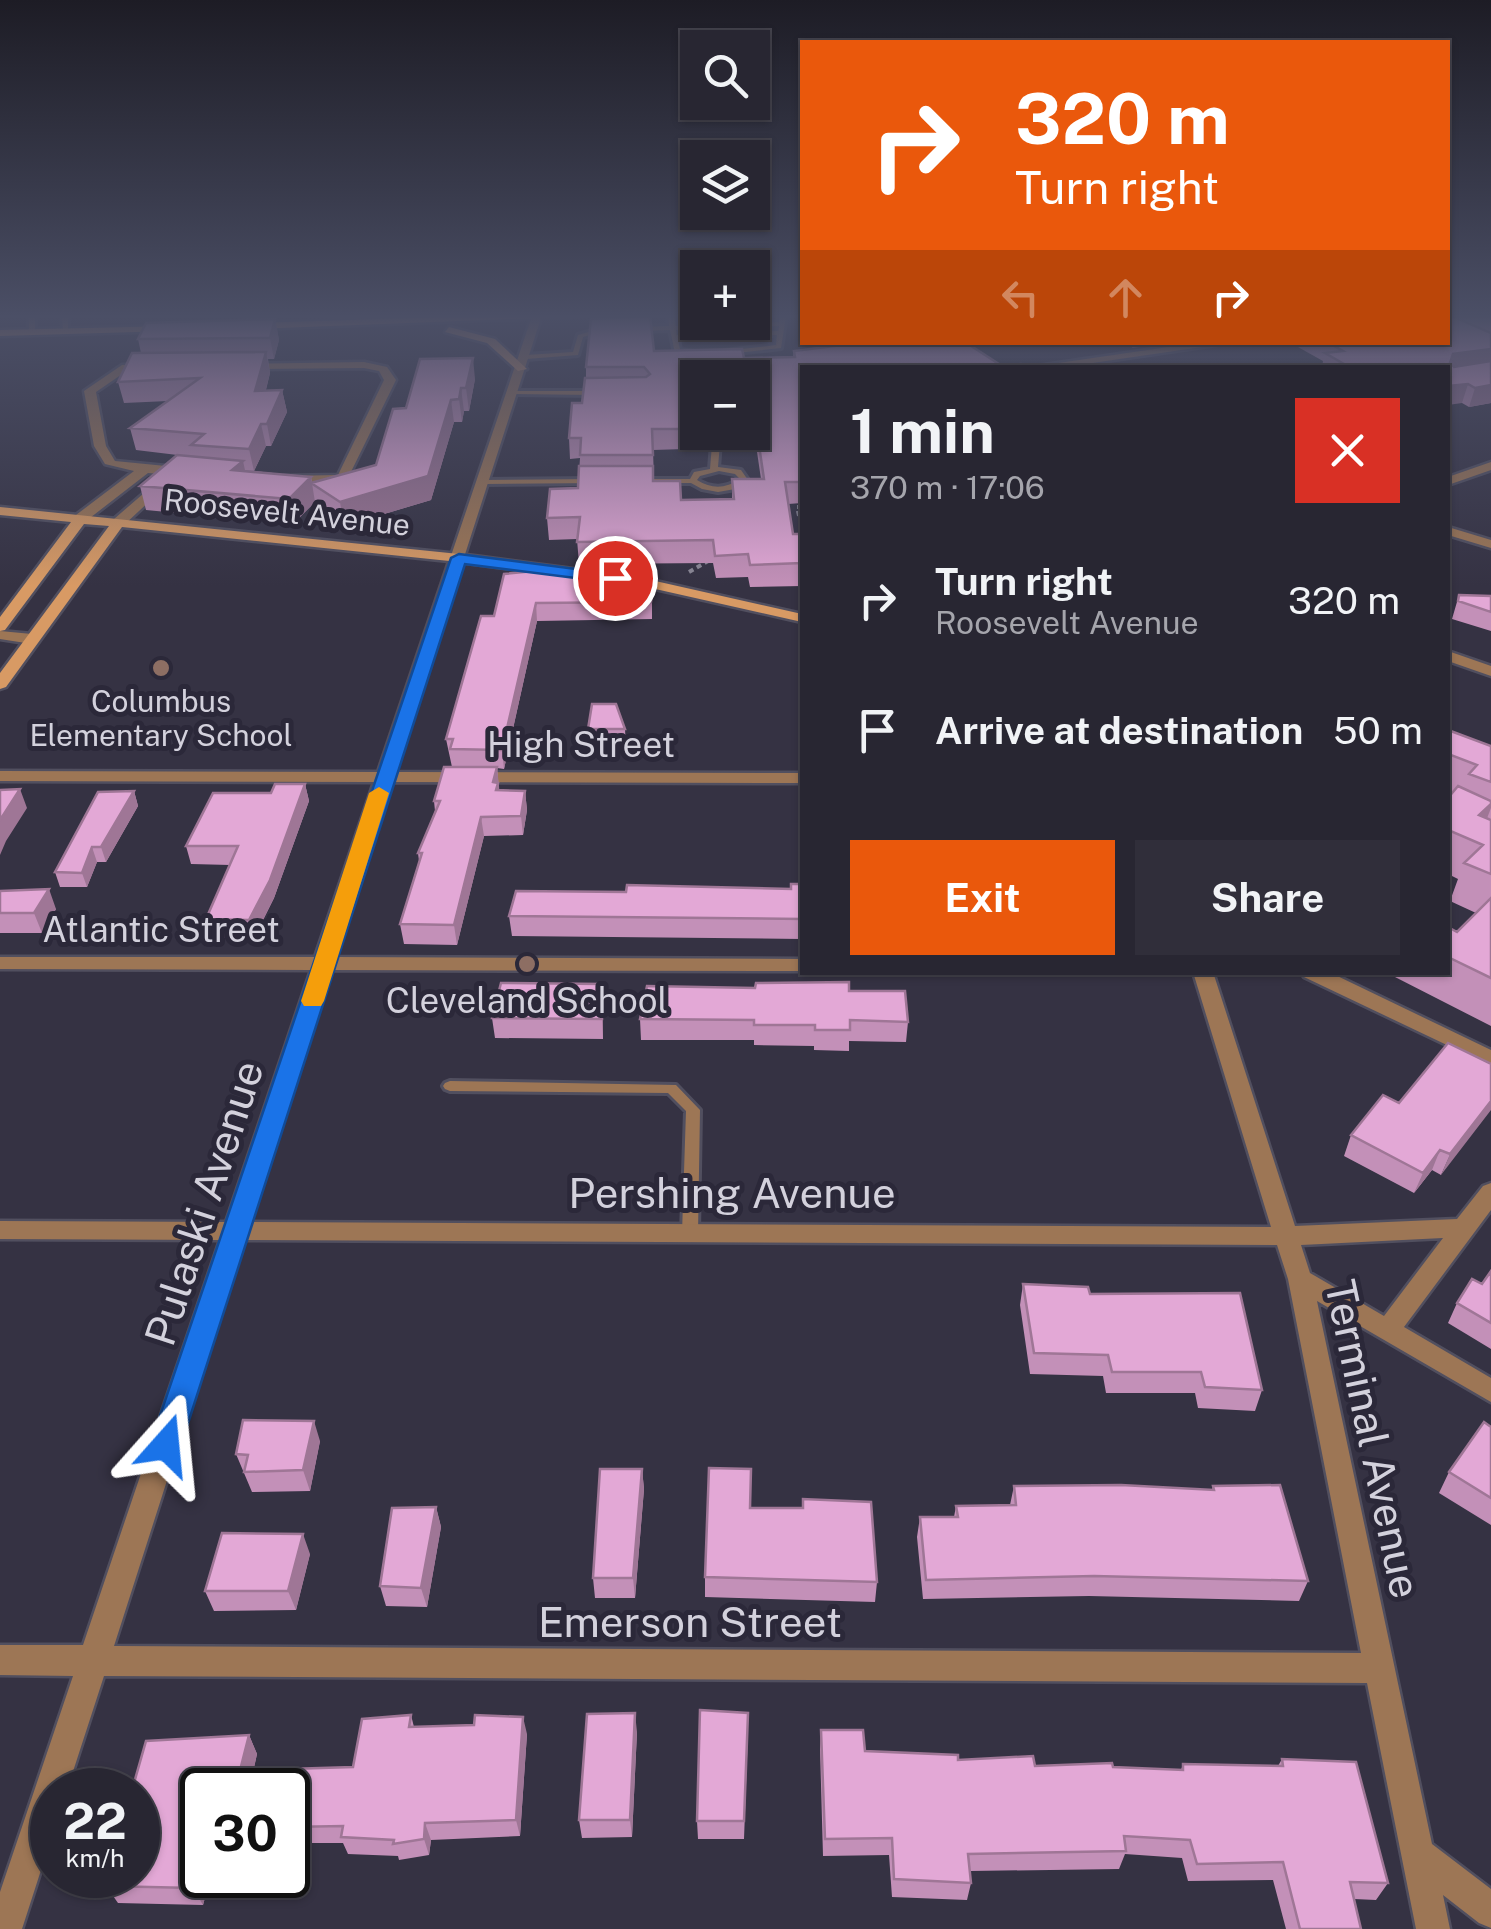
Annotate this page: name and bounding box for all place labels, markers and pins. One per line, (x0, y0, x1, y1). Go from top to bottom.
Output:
pin (573, 536, 658, 621)
marker: Columbus Elementary School (150, 657, 172, 679)
place label: Columbus Elementary School (29, 683, 293, 753)
marker: Cleveland School (516, 953, 538, 975)
place label: Cleveland School (386, 980, 668, 1021)

